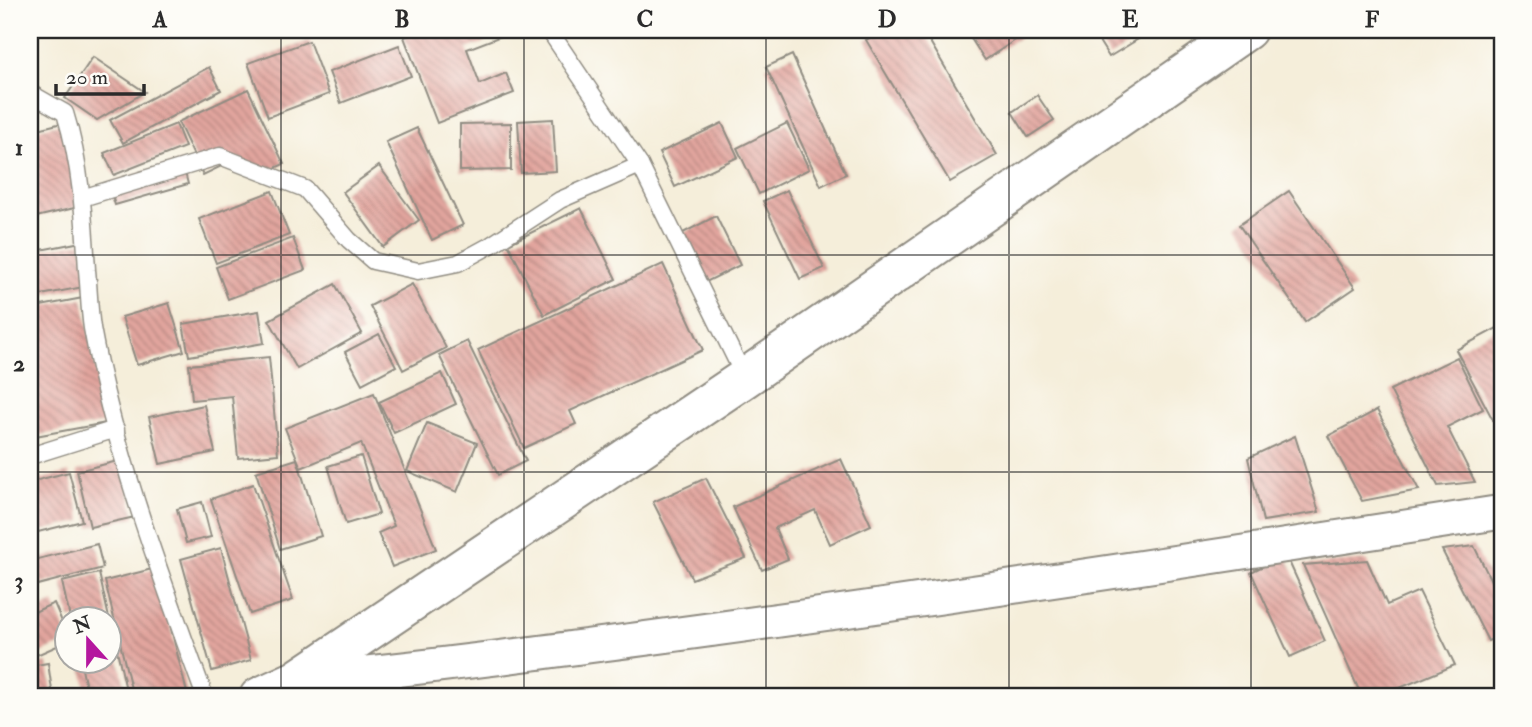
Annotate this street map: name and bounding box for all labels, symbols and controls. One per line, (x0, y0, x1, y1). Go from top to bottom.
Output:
text: A (152, 5, 168, 34)
text: B (394, 5, 410, 34)
text: C (637, 5, 653, 34)
text: D (878, 5, 896, 34)
text: E (1122, 5, 1139, 34)
text: F (1365, 5, 1380, 34)
scale bar (56, 52, 144, 96)
text: 20 m (66, 64, 108, 91)
text: 1 (15, 133, 23, 162)
text: 2 (13, 349, 25, 378)
text: 3 (15, 566, 23, 595)
north arrow (52, 604, 122, 674)
text: N (69, 610, 95, 640)

